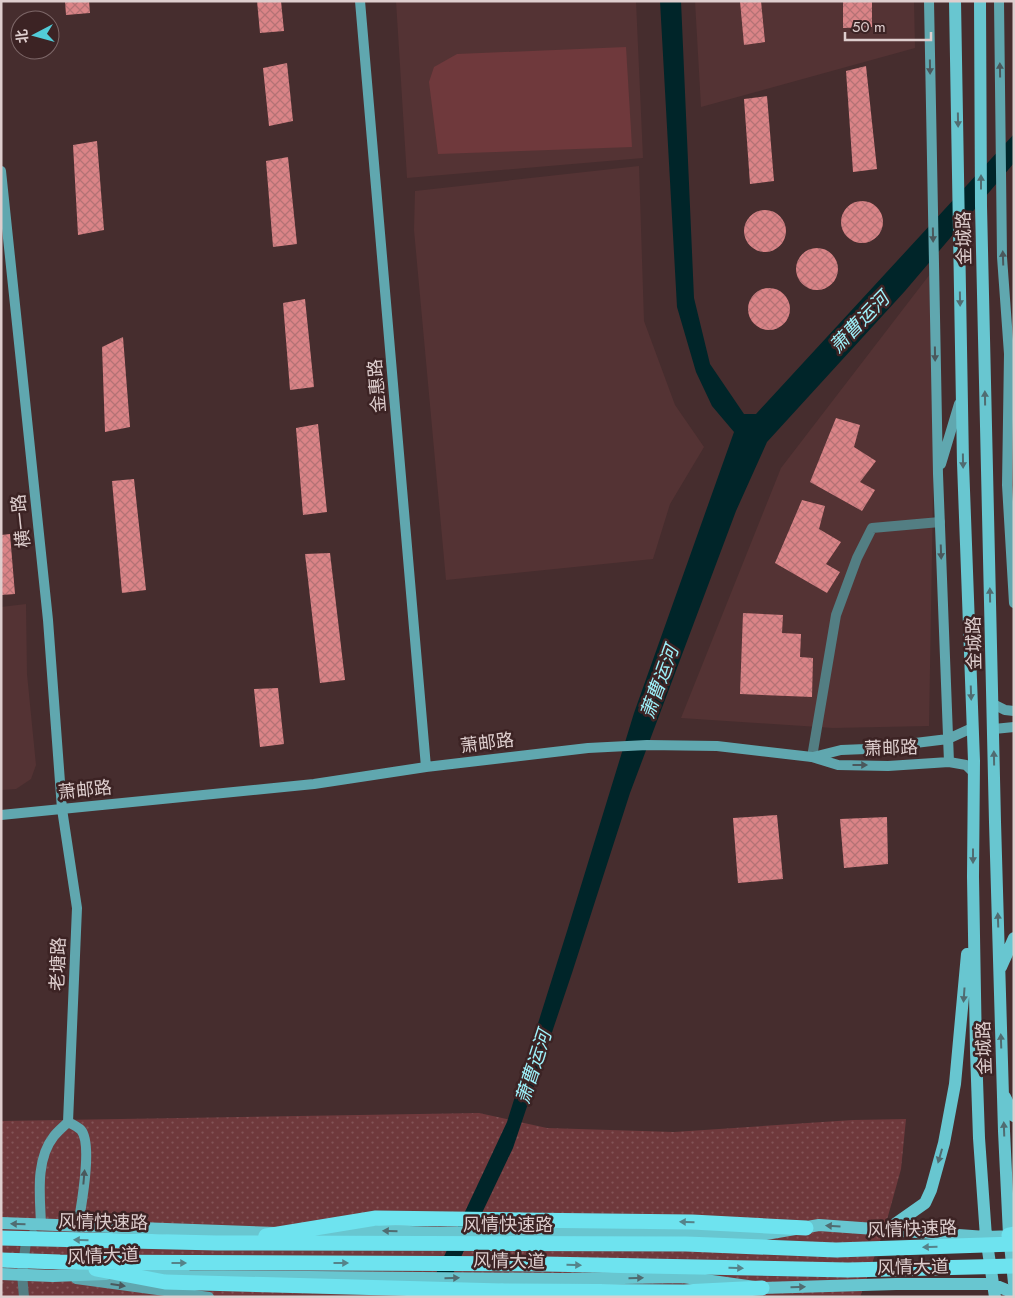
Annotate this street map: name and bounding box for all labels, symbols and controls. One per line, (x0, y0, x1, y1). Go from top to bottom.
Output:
north arrow (10, 10, 60, 60)
scale bar (845, 10, 931, 42)
text: 50 m (852, 16, 886, 38)
text: 北 (11, 28, 33, 44)
one-way arrow (926, 60, 934, 76)
one-way arrow (996, 62, 1004, 78)
one-way arrow (954, 112, 962, 128)
one-way arrow (976, 174, 984, 190)
street label: 金城路 (951, 211, 977, 265)
one-way arrow (929, 227, 937, 243)
one-way arrow (998, 249, 1006, 265)
water label: 萧曹运河 (823, 283, 898, 359)
one-way arrow (956, 291, 964, 307)
one-way arrow (932, 346, 940, 362)
street label: 金惠路 (362, 358, 392, 414)
one-way arrow (981, 390, 989, 406)
one-way arrow (959, 453, 967, 469)
street label: 横一路 (5, 493, 37, 549)
one-way arrow (937, 544, 945, 560)
one-way arrow (986, 587, 994, 603)
street label: 金城路 (961, 616, 987, 670)
water label: 萧曹运河 (634, 638, 687, 723)
one-way arrow (968, 686, 976, 702)
street label: 萧邮路 (459, 727, 515, 759)
street label: 萧邮路 (864, 734, 918, 762)
one-way arrow (990, 750, 998, 766)
one-way arrow (852, 762, 868, 770)
street label: 萧邮路 (57, 774, 113, 806)
one-way arrow (969, 848, 977, 864)
one-way arrow (994, 912, 1002, 928)
street label: 老塘路 (44, 937, 72, 991)
one-way arrow (960, 987, 968, 1003)
street label: 金城路 (970, 1021, 998, 1075)
water label: 萧曹运河 (509, 1023, 559, 1107)
one-way arrow (997, 1033, 1005, 1049)
one-way arrow (1000, 1121, 1008, 1137)
one-way arrow (936, 1148, 944, 1163)
one-way arrow (81, 1169, 89, 1185)
street label: 风情快速路 (58, 1208, 148, 1236)
street label: 风情快速路 (463, 1212, 553, 1238)
street label: 风情快速路 (867, 1214, 957, 1244)
one-way arrow (679, 1218, 695, 1226)
one-way arrow (9, 1220, 25, 1228)
one-way arrow (825, 1222, 841, 1230)
one-way arrow (382, 1227, 398, 1235)
one-way arrow (73, 1236, 89, 1244)
street label: 风情大道 (67, 1242, 139, 1270)
one-way arrow (922, 1243, 938, 1251)
street label: 风情大道 (473, 1247, 545, 1275)
street label: 风情大道 (877, 1253, 949, 1281)
one-way arrow (171, 1259, 187, 1267)
one-way arrow (333, 1259, 349, 1267)
one-way arrow (566, 1261, 582, 1269)
one-way arrow (728, 1264, 744, 1272)
one-way arrow (628, 1273, 644, 1281)
one-way arrow (444, 1274, 460, 1282)
one-way arrow (111, 1281, 127, 1289)
one-way arrow (790, 1283, 806, 1291)

